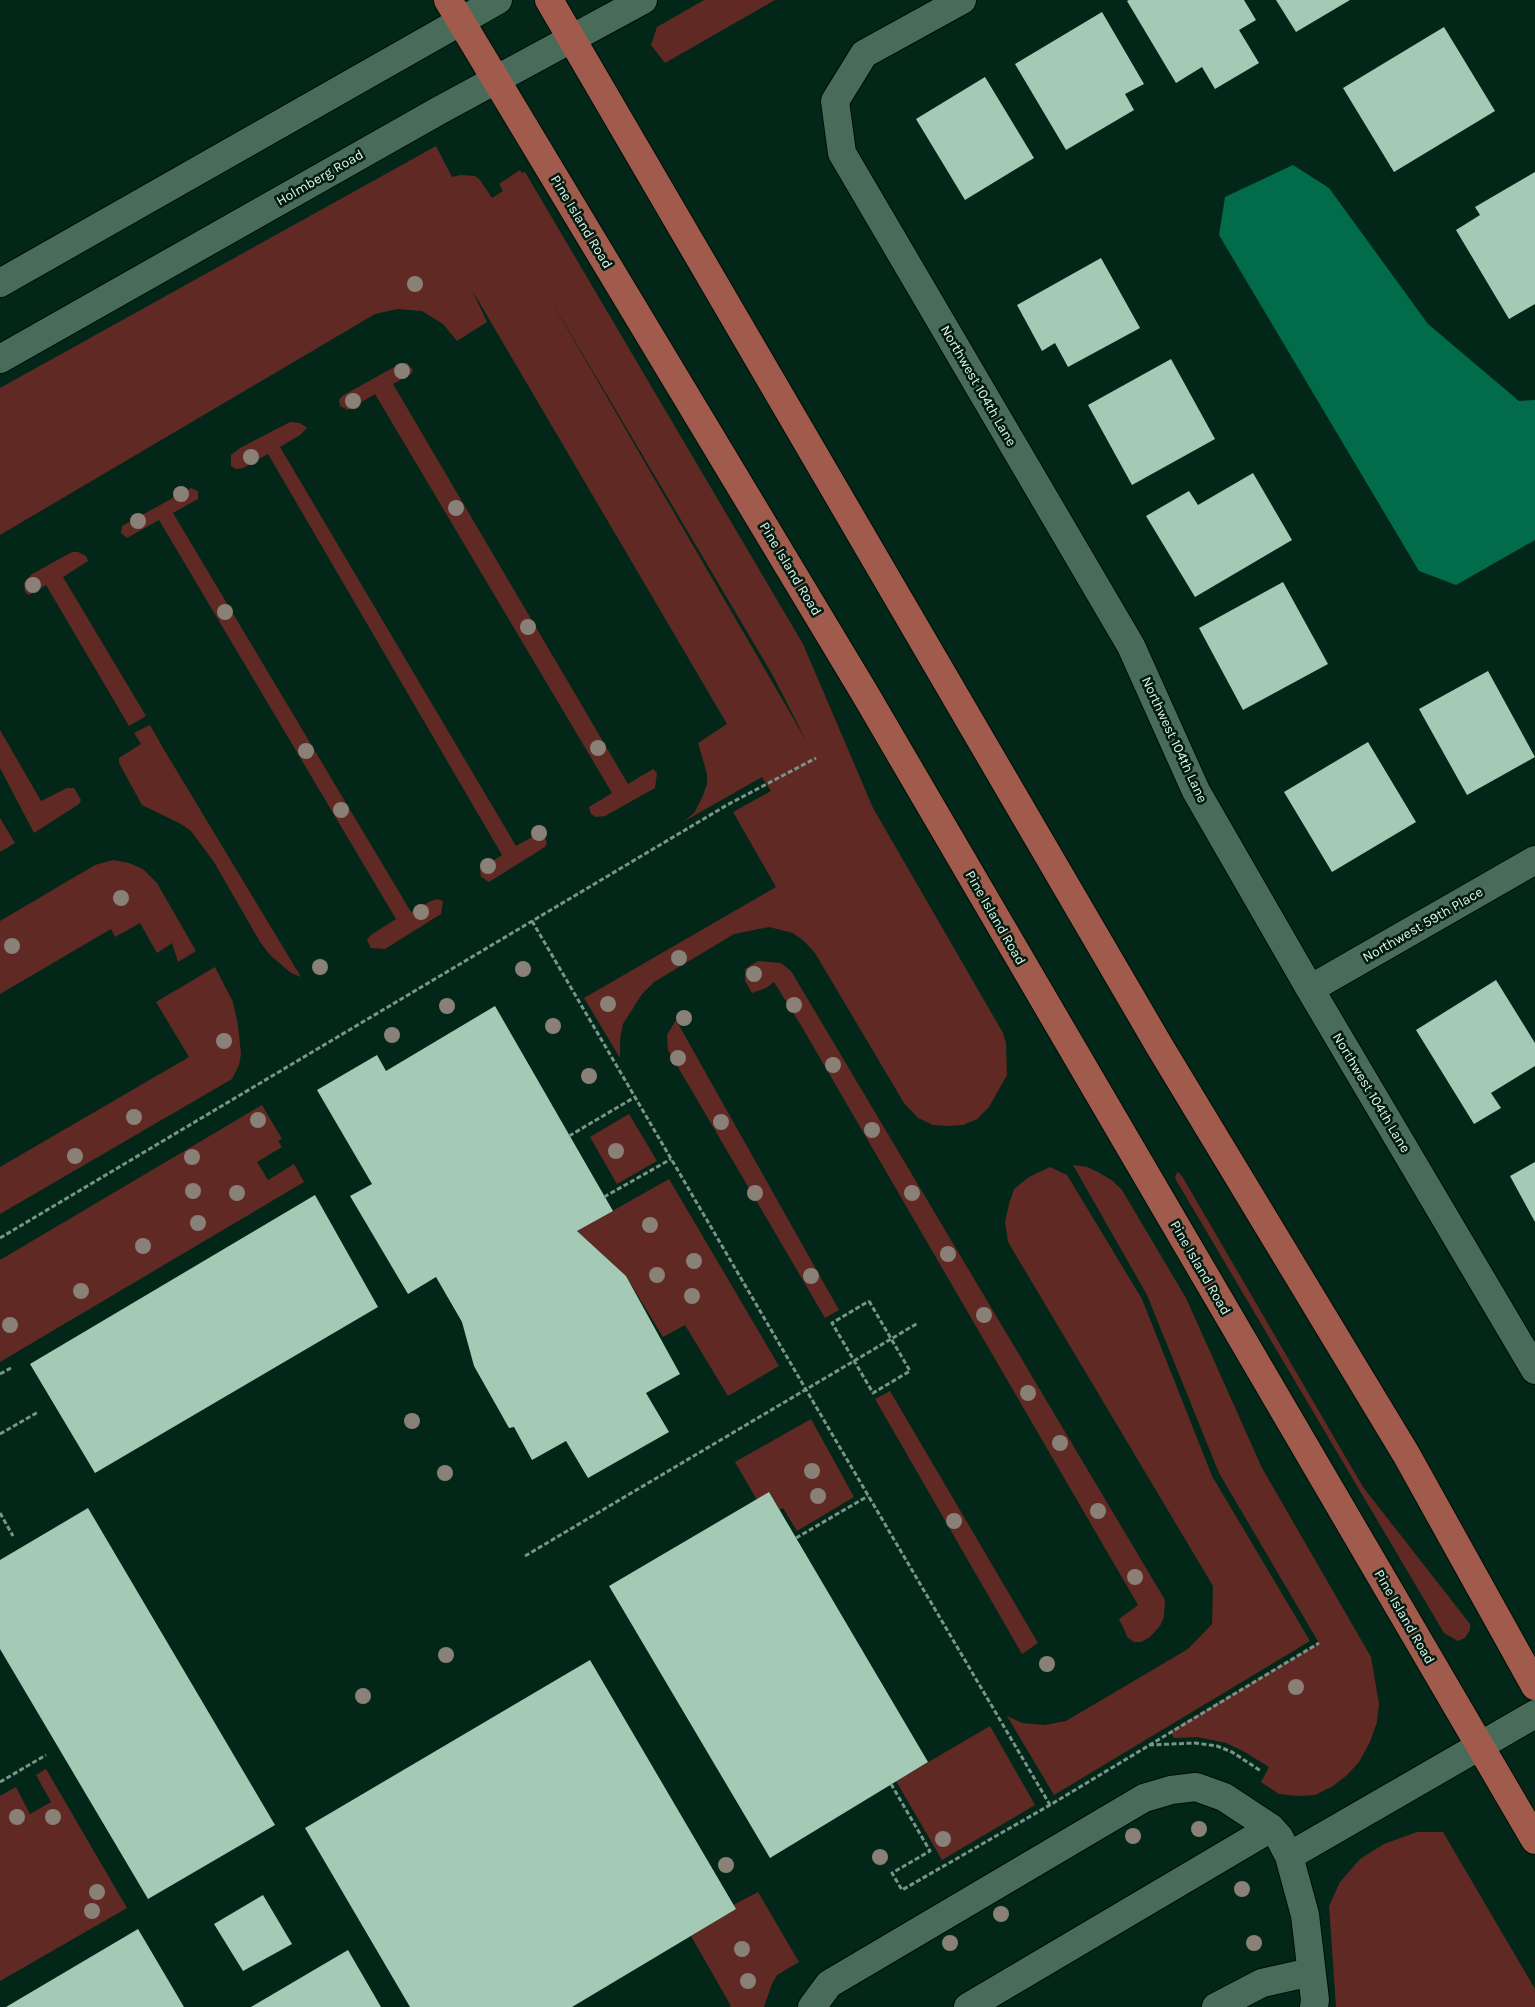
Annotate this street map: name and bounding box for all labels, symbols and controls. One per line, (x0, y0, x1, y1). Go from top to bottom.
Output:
street label: Holmberg Road (273, 146, 367, 210)
street label: Pine Island Road (546, 172, 616, 272)
street label: Northwest 104th Lane (936, 322, 1020, 450)
street label: Pine Island Road (755, 519, 825, 619)
street label: Northwest 104th Lane (1137, 674, 1211, 806)
street label: Pine Island Road (961, 868, 1029, 968)
street label: Northwest 59th Place (1360, 884, 1486, 966)
street label: Northwest 104th Lane (1329, 1030, 1413, 1156)
street label: Pine Island Road (1166, 1218, 1234, 1318)
street label: Pine Island Road (1370, 1567, 1438, 1667)

